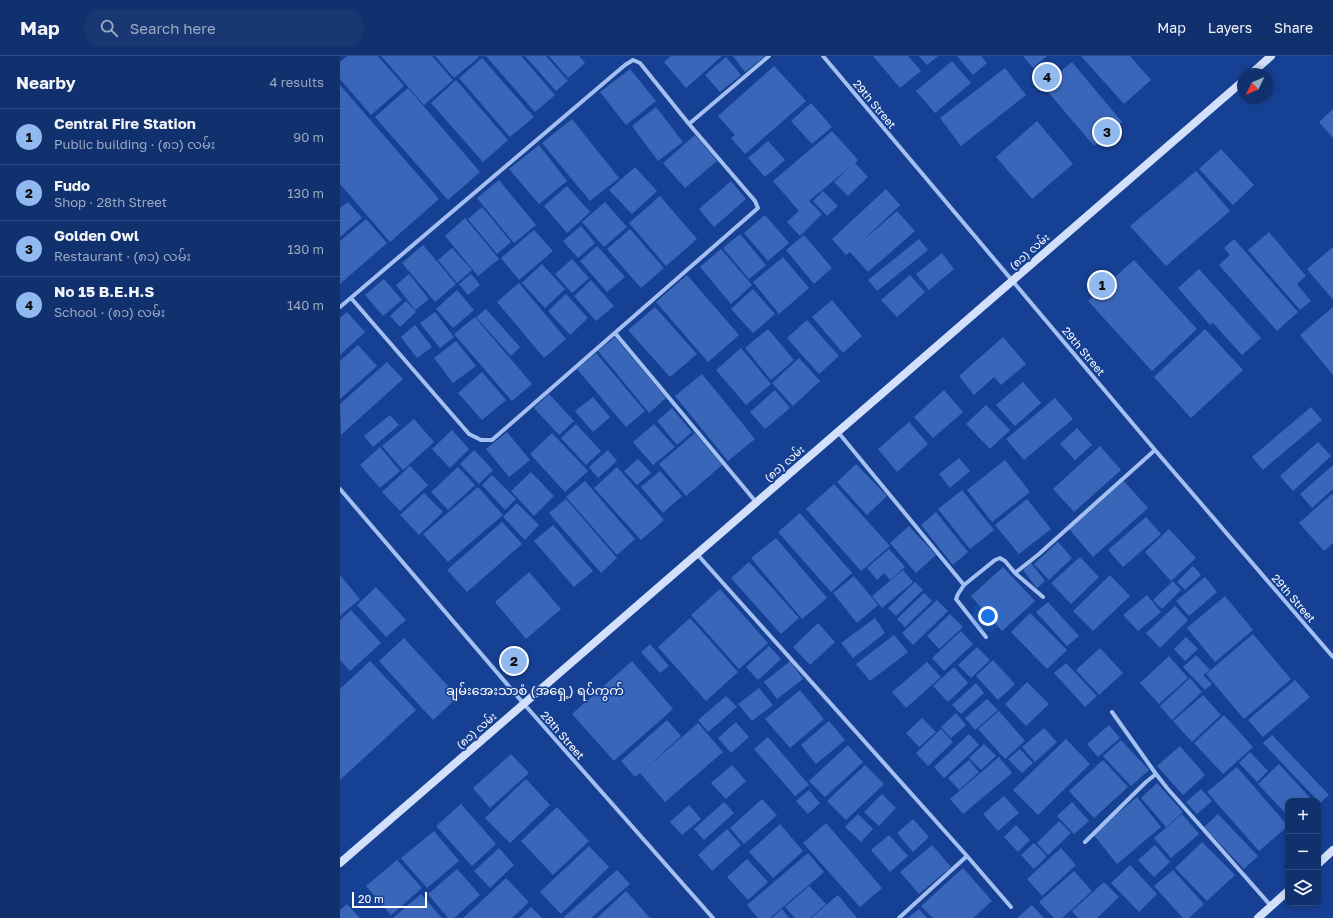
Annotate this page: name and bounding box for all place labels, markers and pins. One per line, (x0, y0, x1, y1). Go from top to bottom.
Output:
pin: 4 (1034, 62, 1060, 92)
pin: 3 (1094, 117, 1120, 147)
pin: 1 (1089, 270, 1115, 300)
pin: 2 (501, 646, 527, 676)

